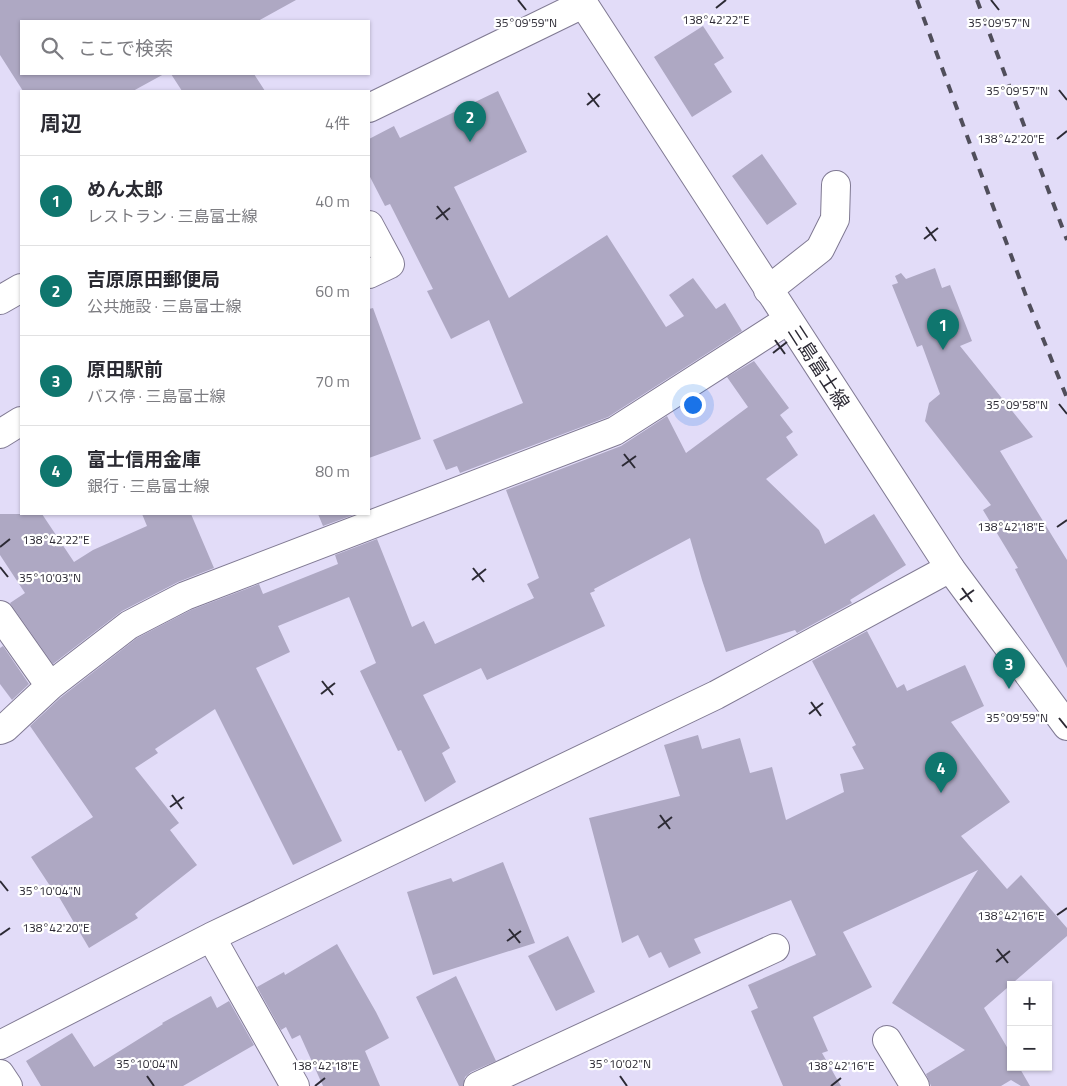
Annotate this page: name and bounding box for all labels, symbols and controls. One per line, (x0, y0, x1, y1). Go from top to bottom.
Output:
text: 138°42'22"E (682, 10, 750, 29)
text: 35°09'59"N (495, 13, 557, 32)
text: 35°09'57"N (968, 13, 1030, 32)
search box (20, 20, 370, 75)
text: ここで検索 (78, 33, 173, 62)
icon: search (38, 34, 66, 62)
text: 35°09'57"N (986, 81, 1048, 100)
pin: 2 (454, 101, 486, 142)
text: 周辺 (40, 107, 82, 139)
text: 4件 (325, 111, 350, 135)
text: 138°42'20"E (977, 129, 1045, 148)
text: めん太郎 (87, 174, 163, 203)
text: 1 (52, 189, 60, 213)
text: 40 m (315, 189, 350, 213)
text: レストラン · 三島富士線 (87, 204, 258, 228)
text: 吉原原田郵便局 (87, 264, 220, 293)
text: 2 (52, 279, 60, 303)
text: 60 m (315, 279, 350, 303)
text: 公共施設 · 三島富士線 (87, 294, 242, 318)
pin: 1 (927, 309, 959, 350)
street label: 三島富士線 (781, 319, 857, 414)
text: 原田駅前 (87, 354, 163, 383)
text: 3 (52, 369, 60, 393)
text: 70 m (315, 369, 350, 393)
text: バス停 · 三島富士線 (87, 384, 226, 408)
your location (680, 392, 706, 418)
text: 35°09'58"N (986, 395, 1048, 414)
text: 富士信用金庫 (87, 444, 201, 473)
text: 4 (52, 459, 60, 483)
text: 80 m (315, 459, 350, 483)
text: 銀行 · 三島富士線 (87, 474, 210, 498)
text: 138°42'18"E (977, 517, 1045, 536)
text: 138°42'22"E (22, 530, 90, 549)
text: 35°10'03"N (19, 568, 81, 587)
pin: 3 (993, 648, 1025, 689)
text: 35°09'59"N (986, 708, 1048, 727)
pin: 4 (925, 752, 957, 793)
text: 35°10'04"N (19, 881, 81, 900)
text: 138°42'16"E (977, 906, 1045, 925)
text: 138°42'20"E (22, 918, 90, 937)
map controls (1007, 981, 1052, 1071)
button: + (1007, 981, 1052, 1026)
button: − (1007, 1026, 1052, 1071)
text: 35°10'04"N (116, 1054, 178, 1073)
text: 35°10'02"N (589, 1054, 651, 1073)
text: 138°42'18"E (291, 1056, 359, 1075)
text: 138°42'16"E (807, 1056, 875, 1075)

